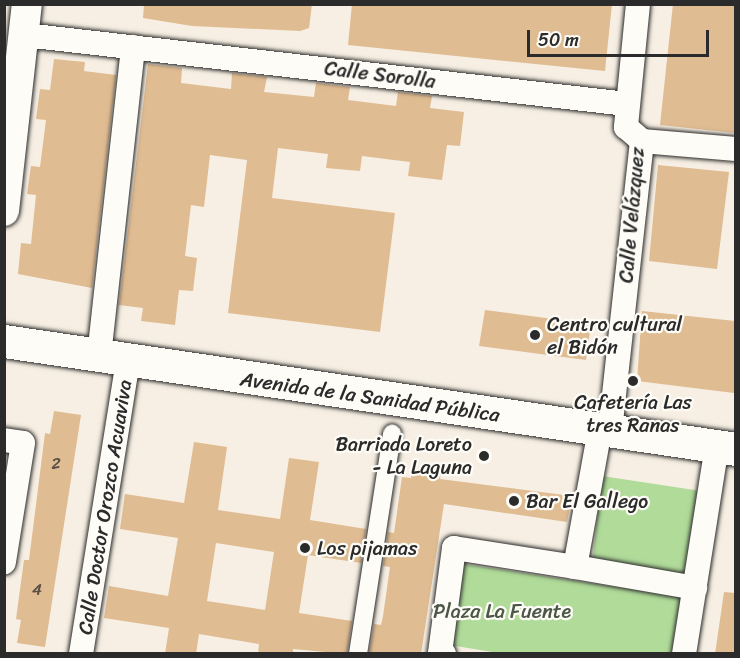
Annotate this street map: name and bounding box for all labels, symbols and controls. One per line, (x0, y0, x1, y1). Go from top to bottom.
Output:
scale bar (530, 18, 712, 56)
text: 50 m (538, 24, 579, 56)
street label: Calle Sorolla (323, 56, 437, 94)
street label: Calle Velázquez (614, 147, 650, 283)
place label: Centro cultural el Bidón (547, 312, 682, 359)
marker: Centro cultural el Bidón (528, 328, 542, 342)
street label: Avenida de la Sanidad Pública (239, 367, 501, 427)
marker: Cafetería Las tres Ranas (626, 374, 640, 388)
street label: Calle Doctor Orozco Acuaviva (73, 378, 137, 636)
place label: Cafetería Las tres Ranas (574, 390, 692, 437)
place label: Barriada Loreto - La Laguna (335, 432, 472, 479)
marker: Barriada Loreto - La Laguna (477, 449, 491, 463)
house number: 2 (51, 454, 61, 474)
place label: Bar El Gallego (526, 489, 648, 513)
marker: Bar El Gallego (507, 494, 521, 508)
place label: Los pijamas (317, 536, 418, 560)
marker: Los pijamas (298, 541, 312, 555)
house number: 4 (32, 580, 42, 600)
park label: Plaza La Fuente (433, 599, 571, 623)

